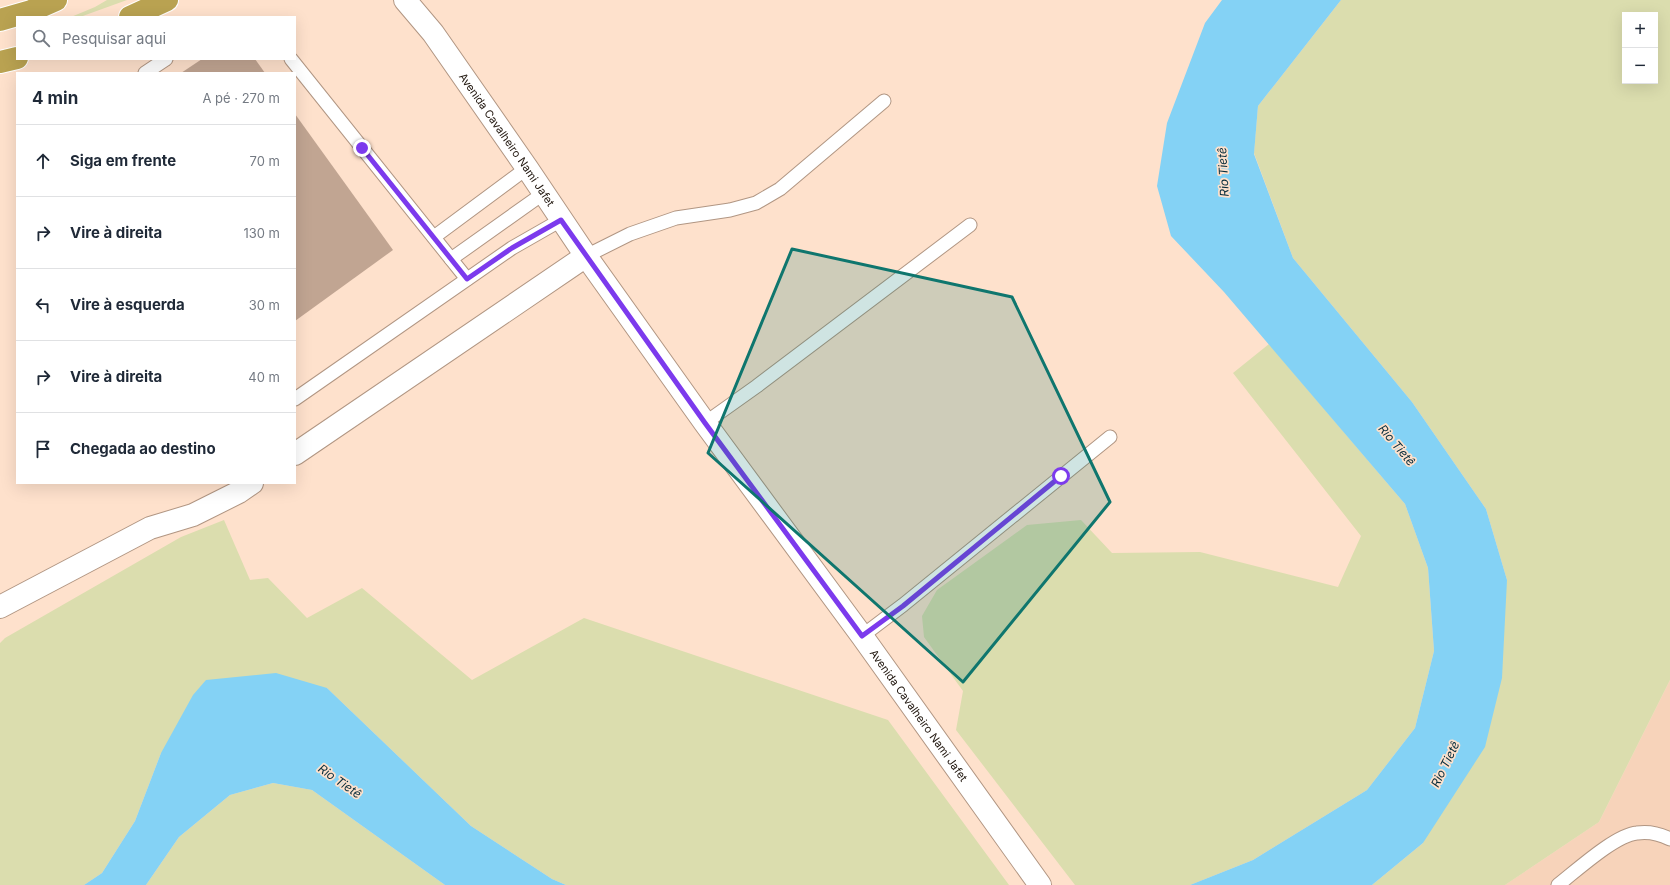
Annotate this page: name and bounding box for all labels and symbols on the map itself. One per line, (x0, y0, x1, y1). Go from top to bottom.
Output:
street label: Avenida Cavalheiro Nami Jafet (456, 70, 558, 209)
route end (353, 139, 371, 157)
water label: Rio Tietê (1214, 147, 1232, 197)
water label: Rio Tietê (1375, 421, 1419, 469)
route start (1052, 467, 1070, 485)
street label: Avenida Cavalheiro Nami Jafet (867, 647, 971, 784)
water label: Rio Tietê (1427, 738, 1463, 790)
water label: Rio Tietê (315, 761, 365, 801)

